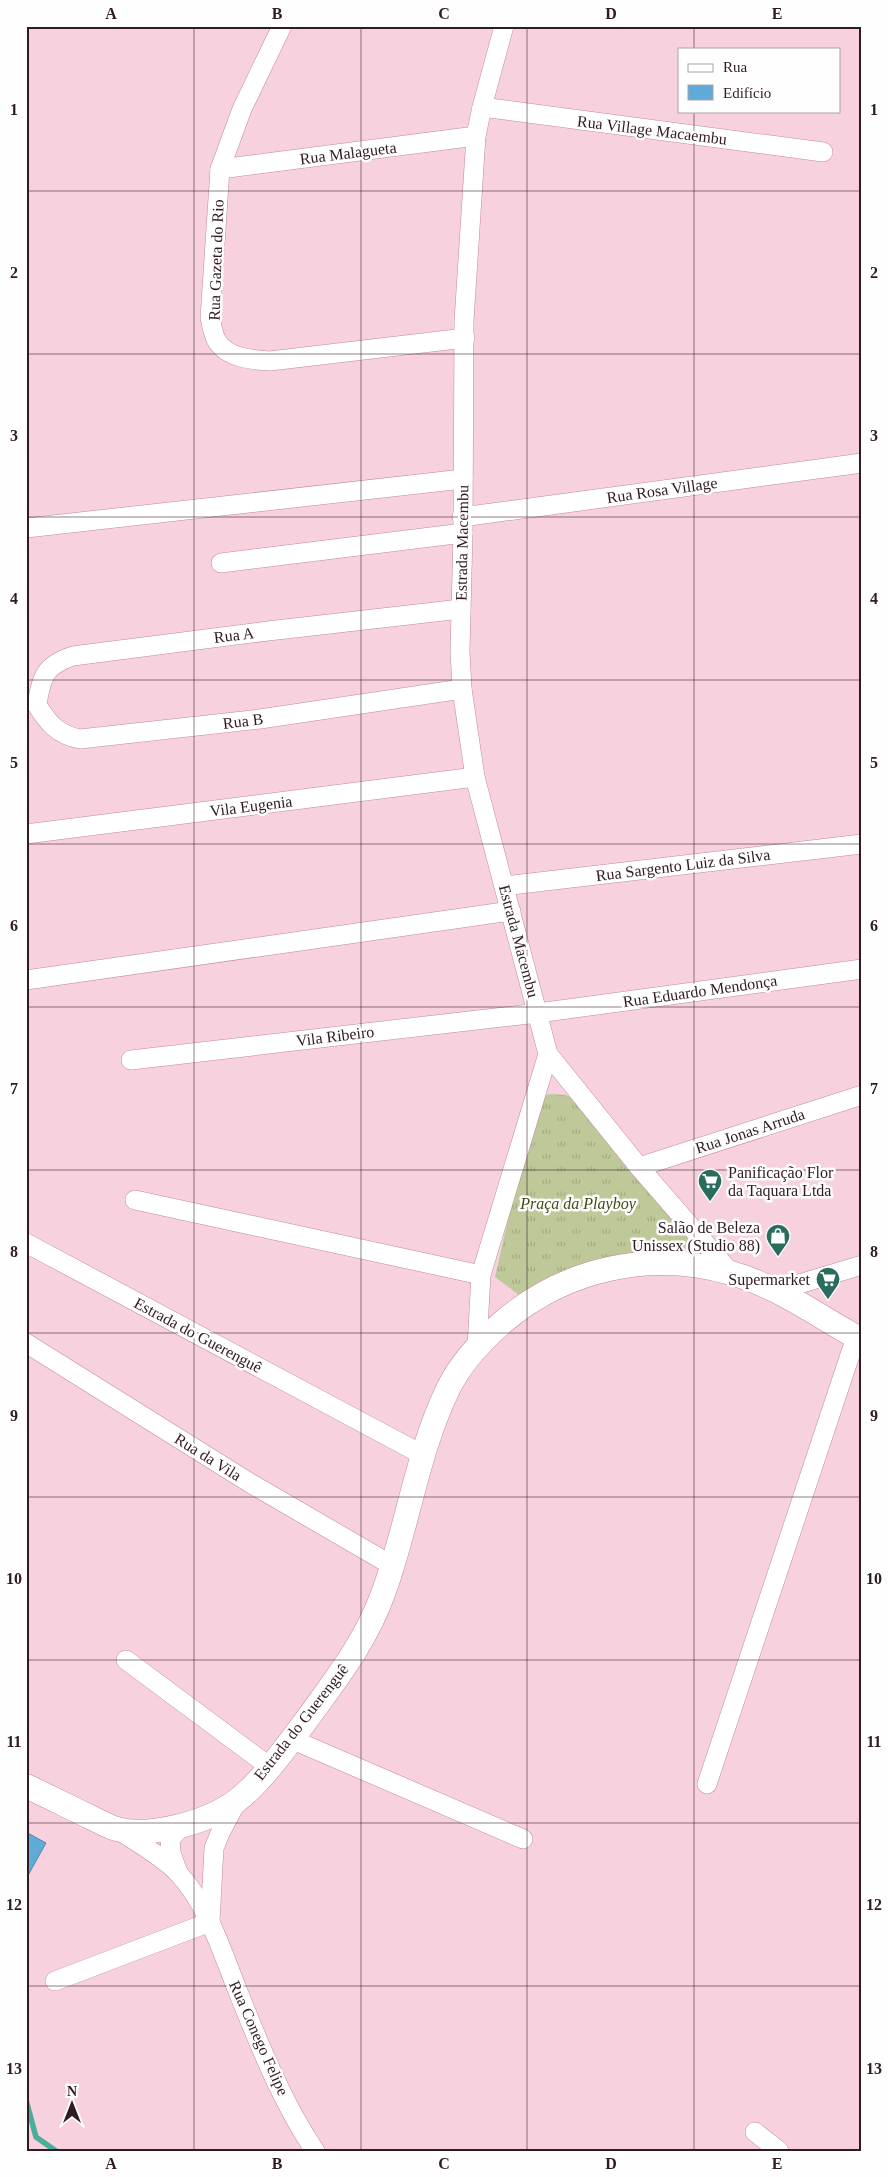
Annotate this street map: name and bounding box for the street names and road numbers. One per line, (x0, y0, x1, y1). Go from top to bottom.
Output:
street label: Rua Village Macaembu (576, 112, 728, 149)
street label: Rua Malagueta (299, 139, 397, 168)
street label: Rua Gazeta do Rio (205, 199, 227, 321)
street label: Rua Rosa Village (606, 474, 719, 507)
street label: Estrada Macembu (452, 485, 472, 601)
street label: Rua A (213, 624, 256, 646)
street label: Rua B (222, 710, 264, 732)
street label: Vila Eugenia (209, 793, 293, 820)
street label: Rua Sargento Luiz da Silva (595, 846, 771, 885)
street label: Estrada Macembu (496, 883, 542, 999)
street label: Rua Eduardo Mendonça (622, 972, 778, 1011)
street label: Vila Ribeiro (295, 1023, 375, 1049)
street label: Rua Jonas Arruda (693, 1105, 807, 1157)
street label: Estrada do Guerenguê (131, 1294, 265, 1377)
street label: Rua da Vila (172, 1430, 244, 1484)
street label: Estrada do Guerenguê (251, 1661, 352, 1784)
street label: Rua Conego Felipe (225, 1978, 292, 2098)

